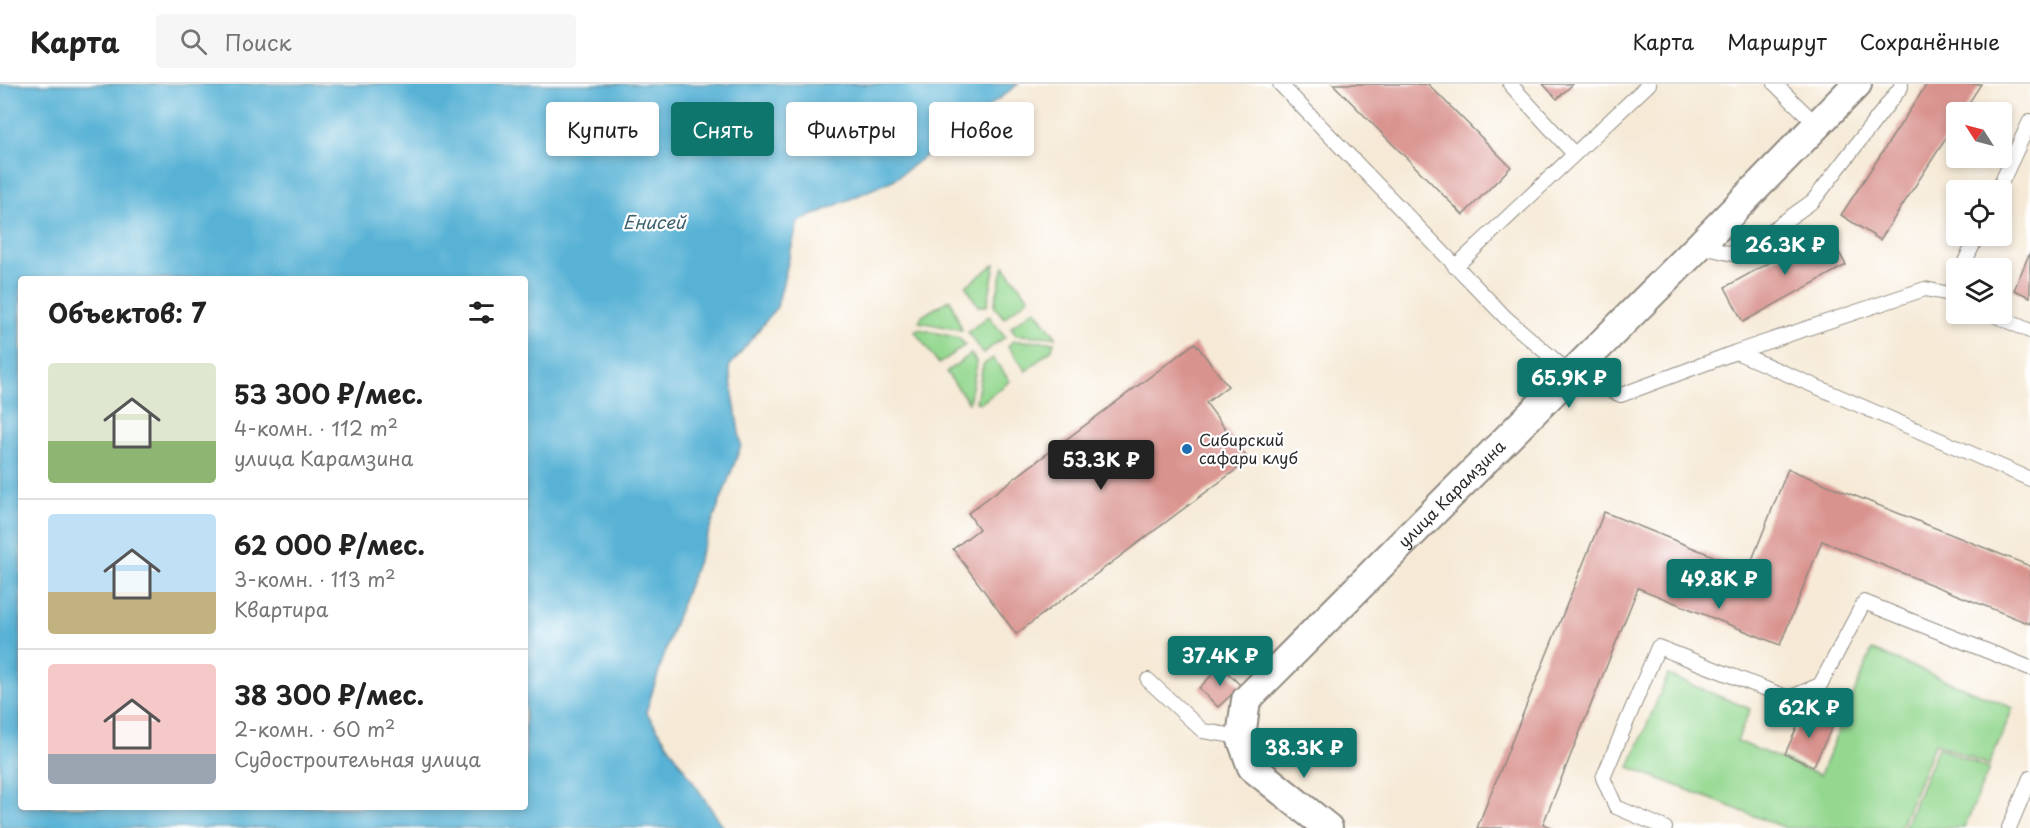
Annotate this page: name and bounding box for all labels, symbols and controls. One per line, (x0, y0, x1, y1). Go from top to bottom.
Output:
search box (156, 14, 576, 68)
text: Карта (30, 20, 120, 63)
icon: search (177, 25, 210, 58)
text: Поиск (225, 25, 292, 58)
text: Карта (1633, 25, 1694, 57)
text: Маршрут (1727, 25, 1827, 57)
text: Сохранённые (1860, 25, 2000, 57)
chip: Купить (546, 102, 659, 156)
chip: Снять (671, 102, 774, 156)
chip: Фильтры (786, 102, 917, 156)
chip: Новое (929, 102, 1034, 156)
north arrow (1946, 102, 2012, 168)
map controls (1946, 102, 2012, 324)
button: locate (1946, 180, 2012, 246)
water label: Енисей (623, 208, 688, 235)
pin: 26.3K ₽ (1730, 225, 1840, 276)
text: 26.3K ₽ (1745, 229, 1825, 259)
button: layers (1946, 258, 2012, 324)
text: Объектов: 7 (48, 293, 206, 332)
icon: filters (465, 296, 498, 329)
pin: 65.9K ₽ (1514, 358, 1624, 409)
text: 65.9K ₽ (1531, 362, 1607, 392)
text: 53 300 ₽/мес. (234, 374, 423, 413)
icon: home (96, 387, 168, 459)
text: 4-комн. · 112 m² (234, 413, 398, 443)
place label: Сибирский сафари клуб (1199, 427, 1299, 469)
street label: улица Карамзина (1392, 434, 1510, 552)
pin: 53.3K ₽ (1046, 440, 1156, 491)
marker: Сибирский сафари клуб (1180, 442, 1194, 456)
text: улица Карамзина (234, 443, 413, 473)
text: 53.3K ₽ (1062, 444, 1140, 474)
text: 62 000 ₽/мес. (234, 525, 425, 564)
icon: home (96, 538, 168, 610)
pin: 49.8K ₽ (1664, 559, 1774, 610)
text: 49.8K ₽ (1681, 563, 1757, 593)
text: 3-комн. · 113 m² (234, 564, 396, 594)
text: Квартира (234, 594, 328, 624)
pin: 37.4K ₽ (1165, 636, 1275, 687)
text: 37.4K ₽ (1182, 640, 1258, 670)
text: 38 300 ₽/мес. (234, 675, 424, 714)
icon: home (96, 688, 168, 760)
pin: 62K ₽ (1767, 688, 1851, 739)
text: 62K ₽ (1778, 692, 1840, 722)
text: 2-комн. · 60 m² (234, 714, 395, 744)
pin: 38.3K ₽ (1249, 728, 1359, 779)
text: 38.3K ₽ (1265, 732, 1343, 762)
text: Судостроительная улица (234, 744, 481, 774)

